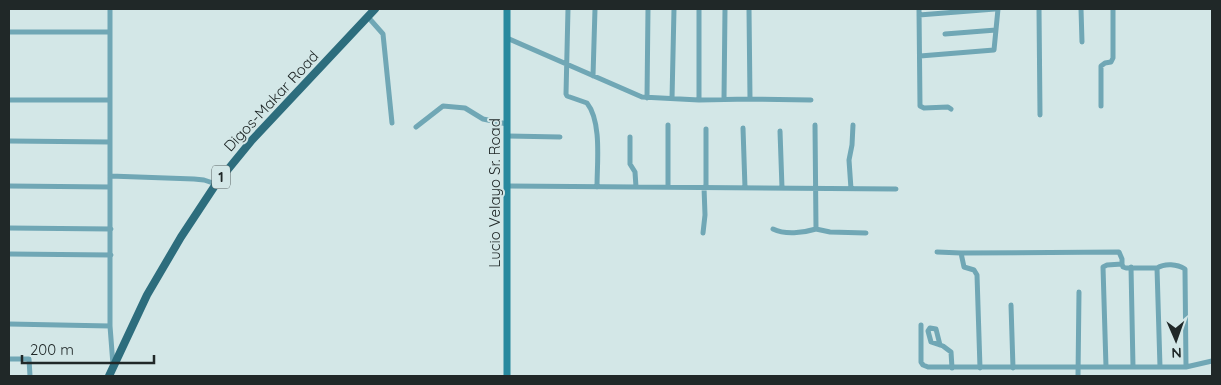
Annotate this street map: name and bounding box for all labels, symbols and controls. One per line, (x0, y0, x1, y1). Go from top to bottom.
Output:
street label: Digos-Makar Road (220, 47, 322, 155)
street label: Lucio Velayo Sr. Road (485, 118, 504, 268)
road number: 1 (212, 166, 230, 188)
north arrow (1151, 315, 1201, 365)
scale bar (22, 332, 155, 364)
text: 200 m (30, 340, 74, 359)
text: N (1171, 344, 1182, 362)

